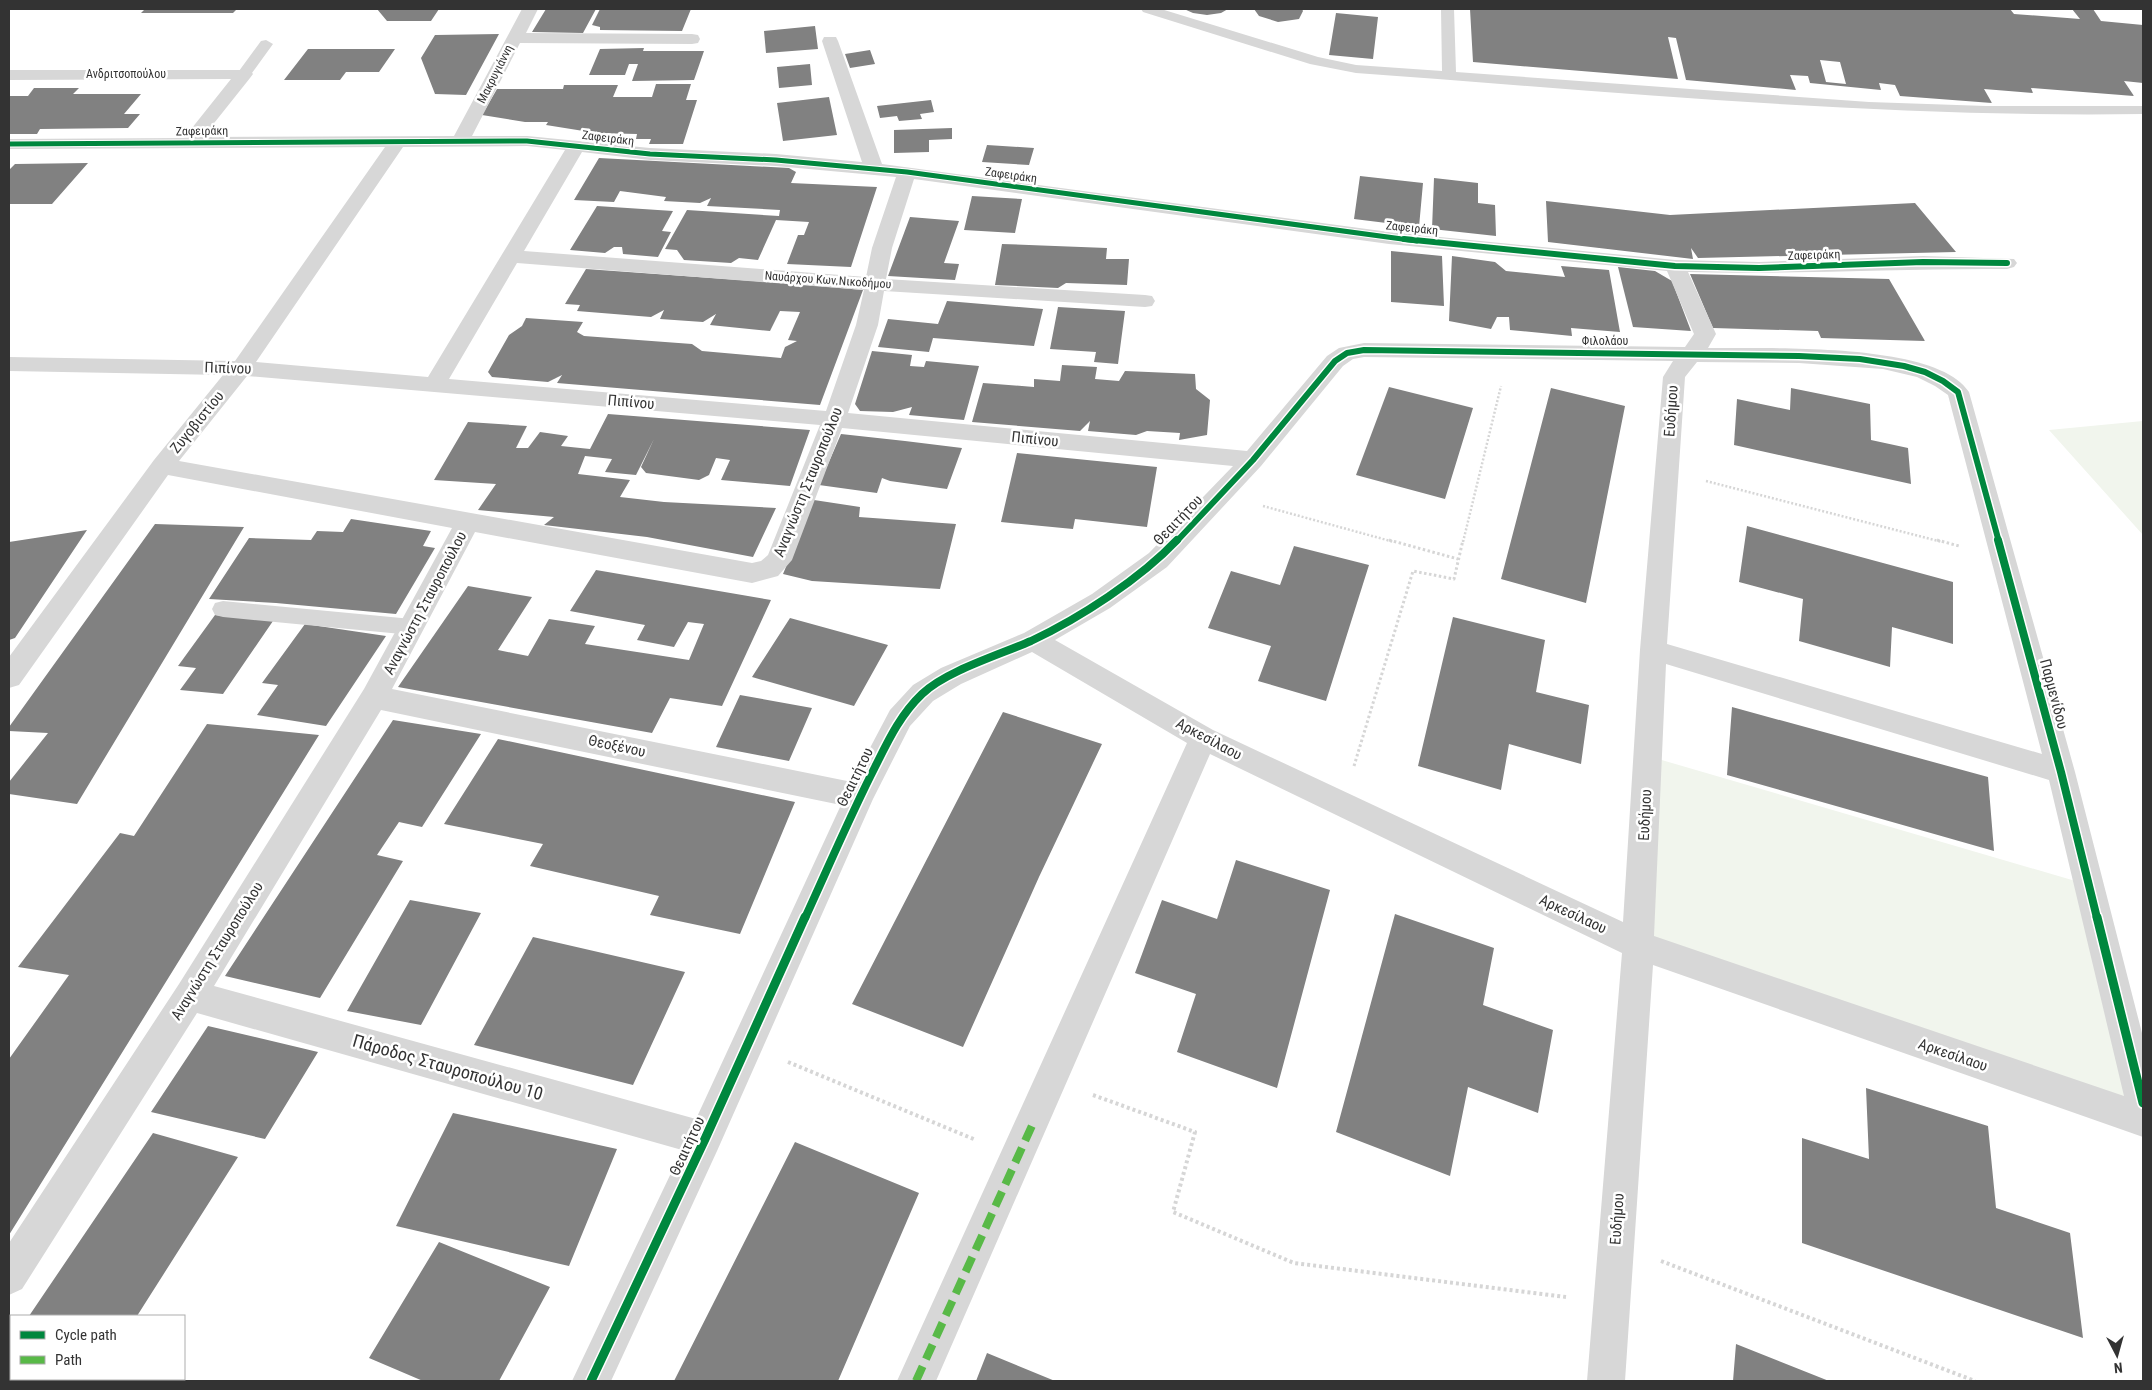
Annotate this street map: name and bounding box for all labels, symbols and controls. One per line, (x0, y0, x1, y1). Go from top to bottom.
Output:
street label: Μακρυγιάννη (474, 42, 516, 106)
street label: Ανδριτσοπούλου (86, 67, 166, 81)
street label: Ζαφειράκη (176, 124, 228, 138)
street label: Ζαφειράκη (581, 128, 635, 148)
street label: Ζαφειράκη (984, 164, 1038, 186)
street label: Ζαφειράκη (1385, 218, 1439, 238)
street label: Ζαφειράκη (1787, 247, 1841, 263)
street label: Ναυάρχου Κων.Νικοδήμου (764, 269, 892, 291)
street label: Φιλολάου (1582, 334, 1629, 348)
street label: Πιπίνου (204, 358, 252, 378)
street label: Ευδήμου (1660, 385, 1682, 437)
street label: Ζυγοβιστίου (166, 387, 228, 457)
street label: Πιπίνου (607, 391, 655, 413)
street label: Αναγνώστη Σταυροπούλου (770, 405, 846, 559)
street label: Πιπίνου (1011, 428, 1059, 450)
street label: Θεαιτήτου (1150, 491, 1206, 549)
street label: Αναγνώστη Σταυροπούλου (380, 528, 470, 678)
street label: Παρμενίδου (2036, 657, 2072, 731)
street label: Αρκεσίλαου (1173, 714, 1245, 764)
street label: Θεοξένου (587, 731, 647, 761)
street label: Θεαιτήτου (833, 745, 877, 809)
street label: Ευδήμου (1635, 789, 1655, 841)
street label: Αναγνώστη Σταυροπούλου (167, 879, 267, 1023)
street label: Αρκεσίλαου (1537, 891, 1609, 937)
street label: Πάροδος Σταυροπούλου 10 (350, 1030, 546, 1104)
street label: Αρκεσίλαου (1916, 1035, 1990, 1075)
street label: Θεαιτήτου (665, 1113, 709, 1179)
street label: Ευδήμου (1606, 1193, 1628, 1245)
legend (10, 1315, 185, 1380)
text: Cycle path (55, 1326, 117, 1344)
north arrow (2092, 1330, 2142, 1380)
text: Path (55, 1351, 82, 1369)
text: N (2113, 1360, 2123, 1376)

